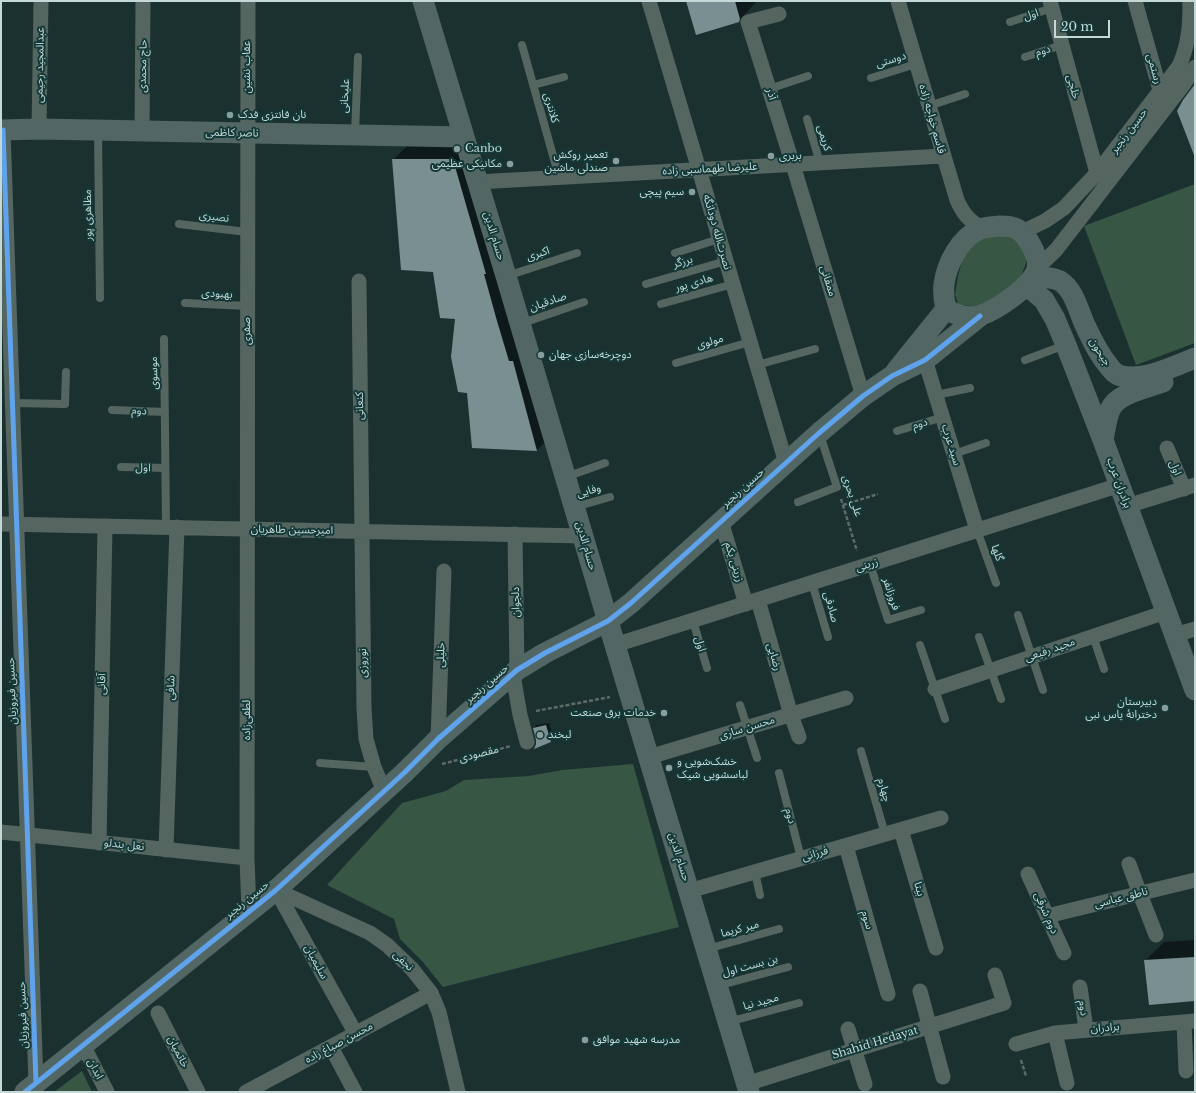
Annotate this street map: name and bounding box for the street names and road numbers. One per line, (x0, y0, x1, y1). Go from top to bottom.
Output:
street label: اول (1022, 6, 1040, 24)
street label: عبدالمجید رحیمی (33, 27, 47, 103)
street label: حاج محمدی (136, 39, 150, 93)
street label: عقاب نشین (240, 41, 254, 93)
street label: دوم (1034, 42, 1052, 60)
street label: دوستی (874, 49, 908, 71)
street label: رستمی (1143, 52, 1165, 86)
street label: خلجی (1063, 73, 1083, 101)
street label: علیخانی (338, 79, 352, 113)
street label: قاسم خواجه زاده (916, 83, 948, 155)
street label: آذر (763, 86, 779, 102)
street label: کلانتری (540, 91, 562, 125)
street label: حسین رنجبر (1108, 106, 1150, 156)
street label: کریمی (814, 124, 834, 152)
street label: ناصر کاظمی (205, 126, 259, 140)
street label: علیرضا طهماسبی زاده (662, 160, 758, 178)
street label: مظاهری پور (81, 189, 95, 241)
street label: نصرت‌الله دودانگه (700, 193, 734, 271)
street label: نصیری (198, 209, 230, 225)
street label: حسام الدین (480, 210, 508, 262)
street label: اکبری (525, 244, 551, 264)
street label: برزگر (672, 253, 694, 271)
street label: ممقانی (817, 264, 839, 298)
street label: هادی پور (674, 271, 714, 295)
street label: بهبودی (201, 287, 233, 301)
street label: صادقیان (528, 290, 568, 314)
street label: صفری (240, 317, 254, 345)
street label: مولوی (695, 332, 725, 352)
street label: جیحون (1086, 336, 1114, 368)
street label: موسوی (147, 356, 161, 390)
street label: کنعانی (353, 392, 367, 420)
street label: دوم (131, 404, 147, 418)
street label: دوم (911, 415, 929, 433)
street label: سید عرب (938, 423, 964, 467)
street label: برادران عرب (1104, 456, 1134, 510)
street label: اول (1166, 458, 1184, 478)
street label: اول (135, 461, 151, 475)
street label: حسین رنجبر (719, 465, 767, 511)
street label: علی بحری (839, 474, 865, 518)
street label: وفایی (575, 481, 603, 501)
street label: حسام الدین (573, 520, 599, 572)
street label: امیرحسین طاهریان (251, 523, 333, 537)
street label: زرینی یکم (722, 540, 746, 584)
street label: گلها (988, 543, 1006, 563)
street label: زرینی (854, 555, 880, 575)
street label: فروزانفر (880, 576, 902, 612)
street label: دلجوان (509, 587, 523, 617)
street label: صادقی (820, 590, 842, 624)
street label: اول (691, 635, 709, 653)
street label: مجید رفیعی (1023, 635, 1077, 665)
street label: خلیلی (434, 642, 448, 668)
street label: رضایی (764, 642, 784, 672)
street label: نوروزی (356, 648, 370, 678)
street label: حسین فیروزیان (4, 657, 20, 725)
street label: حسین رنجبر (463, 662, 511, 706)
street label: آقانی (95, 673, 109, 695)
street label: شافی (164, 675, 178, 701)
street label: لطفی‌زاده (240, 700, 254, 740)
street label: محسن ساری (718, 713, 776, 743)
street label: مقصودی (458, 743, 500, 765)
street label: چهارم (874, 777, 894, 803)
street label: دوم (782, 807, 798, 825)
street label: حسام الدین (665, 831, 693, 883)
street label: نعل بندلو (103, 836, 145, 854)
street label: فرزانی (800, 844, 830, 864)
street label: حسین رنجبر (222, 878, 272, 922)
street label: بیتا (911, 880, 927, 898)
street label: ناطق عباسی (1093, 885, 1149, 911)
street label: دوم شرقی (1031, 890, 1061, 936)
street label: سوم (858, 909, 876, 931)
street label: میر کریما (720, 918, 760, 940)
street label: سلیمیان (301, 943, 331, 981)
street label: نجفی (390, 948, 416, 974)
street label: بن بست اول (721, 952, 779, 980)
street label: حسین فیروزیان (15, 981, 31, 1049)
street label: مجید نیا (742, 991, 780, 1013)
street label: دوم (1075, 999, 1091, 1017)
street label: محسن صباغ زاده (303, 1020, 375, 1066)
street label: برادران (1090, 1020, 1120, 1036)
street label: Shahid Hedayat (830, 1024, 920, 1062)
street label: خاتمیان (164, 1034, 192, 1070)
street label: ابدان (84, 1056, 106, 1082)

